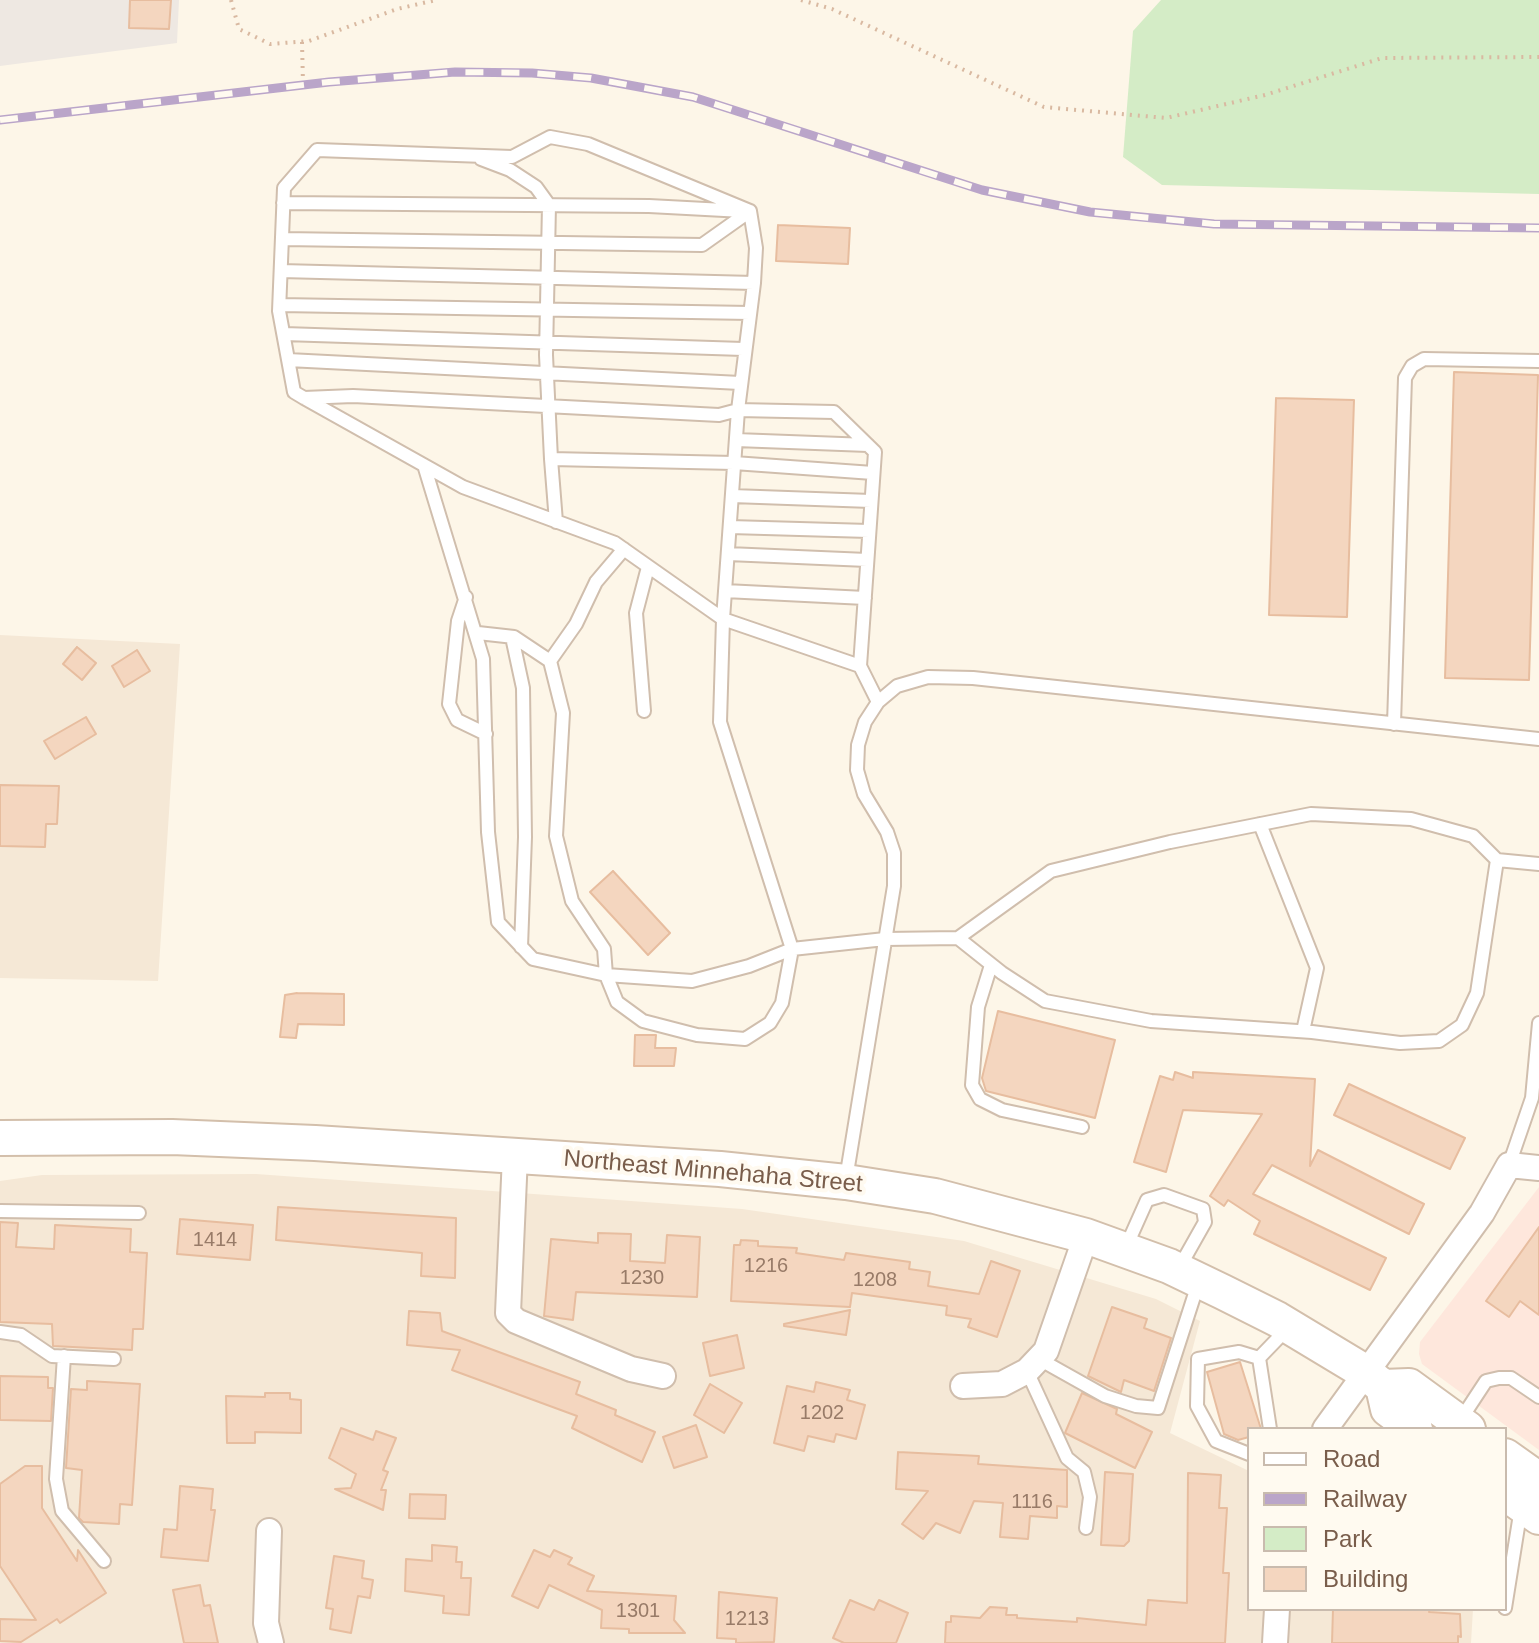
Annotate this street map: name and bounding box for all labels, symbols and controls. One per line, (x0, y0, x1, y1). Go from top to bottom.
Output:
street label: Northeast Minnehaha Street (562, 1145, 864, 1199)
house number: 1414 (193, 1228, 237, 1252)
house number: 1216 (744, 1254, 788, 1278)
house number: 1230 (620, 1266, 664, 1290)
house number: 1208 (853, 1268, 897, 1292)
house number: 1202 (800, 1401, 844, 1425)
legend (1247, 1427, 1507, 1611)
text: Road (1323, 1445, 1380, 1472)
text: Railway (1323, 1485, 1407, 1512)
house number: 1116 (1011, 1490, 1053, 1514)
text: Park (1323, 1525, 1372, 1552)
text: Building (1323, 1565, 1408, 1592)
house number: 1301 (616, 1599, 660, 1623)
house number: 1213 (725, 1607, 769, 1631)

